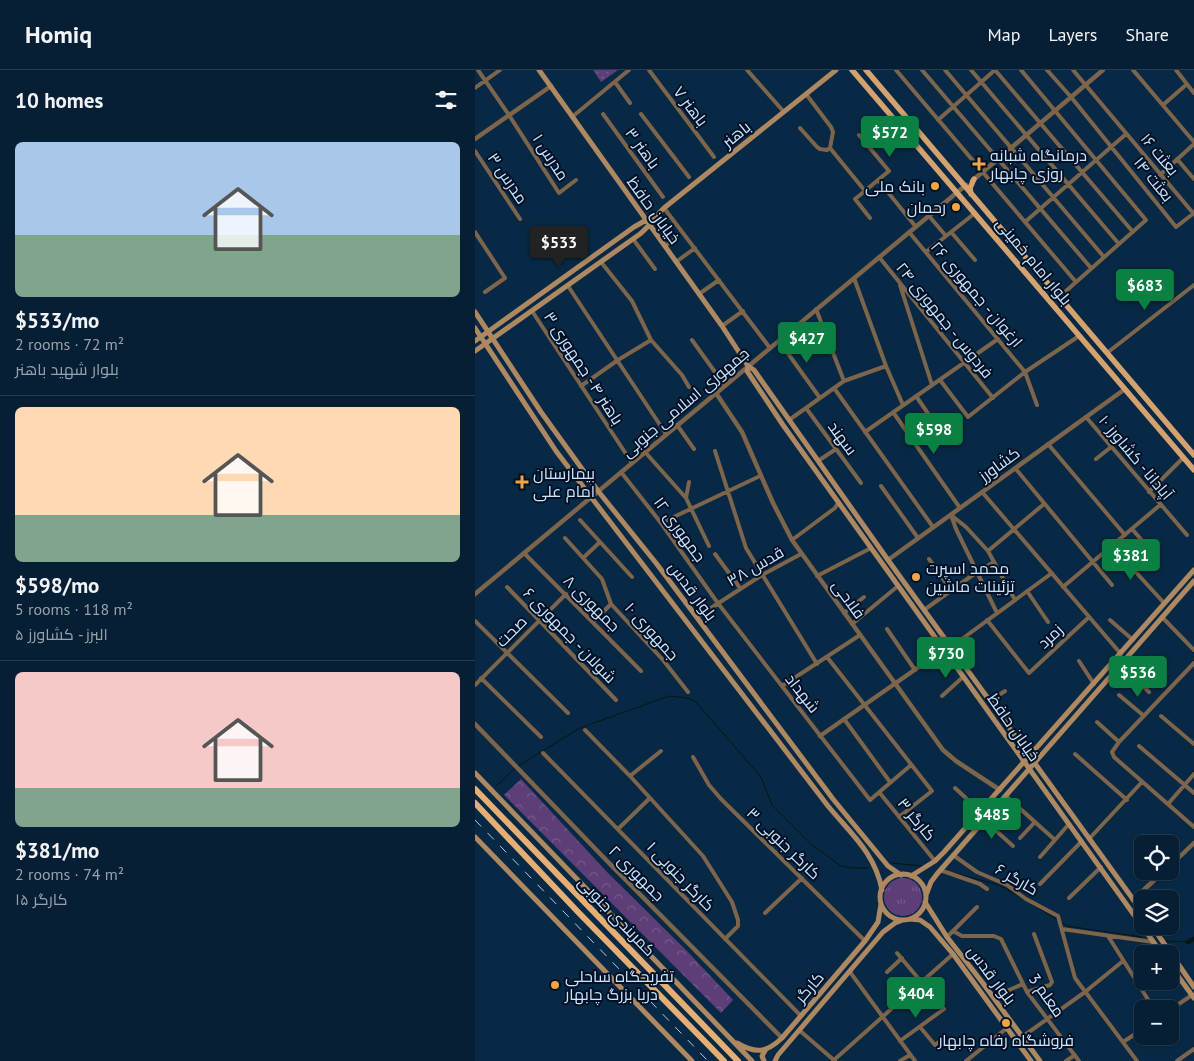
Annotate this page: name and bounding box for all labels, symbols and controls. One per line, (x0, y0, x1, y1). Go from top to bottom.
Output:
text: Homiq (25, 19, 92, 50)
text: Map (988, 23, 1020, 46)
text: Layers (1048, 23, 1097, 46)
text: Share (1125, 23, 1169, 46)
street label: باهنر ۷ (669, 82, 713, 130)
icon: filters (432, 86, 460, 114)
text: 10 homes (15, 87, 103, 114)
street label: باهنر (717, 116, 754, 152)
pin: $572 (860, 116, 920, 158)
text: $572 (872, 122, 908, 142)
street label: باهنر ۳ (621, 123, 665, 173)
street label: بعثت ۱۶ (1137, 129, 1183, 179)
street label: مدرس ۱ (528, 130, 573, 185)
place label: درمانگاه شبانه روزی چابهار (989, 145, 1087, 185)
street label: مدرس ۳ (483, 149, 532, 208)
street label: بعثت ۱۴ (1130, 152, 1178, 206)
marker: درمانگاه شبانه روزی چابهار (972, 157, 986, 171)
street label: خیابان حافظ (622, 172, 685, 248)
icon: home (193, 174, 283, 264)
place label: بانک ملی (865, 176, 925, 197)
marker: بانک ملی (929, 180, 941, 192)
place label: رحمان (907, 197, 946, 218)
marker: رحمان (950, 201, 962, 213)
street label: بلوار امام خمینی (990, 213, 1076, 310)
pin: $533 (529, 226, 589, 268)
text: $533 (541, 232, 577, 252)
street label: ارغوان - جمهوری ۲۶ (926, 237, 1027, 352)
street label: فردوس - جمهوری ۲۴ (891, 258, 998, 383)
pin: $683 (1115, 268, 1175, 311)
text: $683 (1127, 275, 1163, 295)
text: $533/mo (15, 307, 99, 334)
street label: باهنر ۴ - جمهوری ۳ (539, 308, 628, 429)
pin: $427 (777, 322, 837, 364)
text: $427 (789, 328, 825, 348)
text: 2 rooms · 72 m² (15, 334, 124, 354)
street label: جمهوری اسلامی جنوبی (617, 343, 754, 462)
text: بلوار شهید باهنر (15, 359, 119, 379)
street label: آپادانا - کشاورز ۱۰ (1093, 410, 1178, 505)
pin: $598 (904, 412, 964, 455)
street label: سهند (823, 417, 862, 459)
text: $598 (916, 419, 952, 439)
icon: home (193, 440, 283, 530)
street label: کشاورز (974, 443, 1023, 486)
place label: بیمارستان امام علی (533, 463, 595, 503)
marker: بیمارستان امام علی (515, 475, 529, 489)
street label: جمهوری ۱۲ (649, 492, 710, 566)
pin: $381 (1101, 538, 1161, 581)
street label: قدس ۳۸ (723, 542, 788, 591)
text: $381 (1113, 545, 1149, 565)
street label: بلوار قدس (663, 557, 722, 625)
place label: محمد اسپرت تزئینات ماشین (926, 558, 1015, 597)
street label: جمهوری ۸ (559, 570, 625, 636)
marker: محمد اسپرت تزئینات ماشین (910, 571, 922, 583)
text: $598/mo (15, 572, 99, 599)
street label: فلاحی (827, 576, 870, 623)
street label: شولان - جمهوری ۶ (519, 583, 621, 688)
street label: جمهوری ۱۰ (620, 598, 683, 665)
text: 5 rooms · 118 m² (15, 599, 133, 619)
street label: صحت (491, 611, 531, 651)
street label: زمرد (1033, 619, 1067, 653)
text: البرز - کشاورز ۵ (15, 624, 108, 644)
pin: $730 (916, 636, 976, 679)
text: $730 (928, 643, 964, 663)
pin: $536 (1108, 656, 1168, 698)
text: $536 (1120, 662, 1156, 682)
street label: شهداد (781, 669, 825, 717)
street label: خیابان حافظ (983, 689, 1045, 765)
icon: home (193, 705, 283, 795)
street label: کارگر ۳ (894, 793, 940, 845)
pin: $485 (962, 798, 1022, 840)
street label: کارگر جنوبی ۳ (742, 803, 825, 884)
text: $485 (974, 804, 1010, 824)
map controls (1134, 835, 1179, 1045)
button: locate (1134, 835, 1179, 880)
text: $381/mo (15, 837, 99, 864)
street label: کارگر جنوبی ۱ (642, 837, 719, 916)
street label: جمهوری ۲ (604, 841, 669, 906)
street label: کارگر ۶ (992, 859, 1042, 899)
text: 2 rooms · 74 m² (15, 864, 124, 884)
street label: کمربندی جنوبی (573, 872, 660, 961)
text: کارگر ۱۵ (15, 889, 68, 909)
button: layers (1134, 890, 1179, 935)
street label: بلوار قدس (962, 941, 1021, 1009)
button: + (1134, 945, 1179, 990)
place label: تفریحگاه ساحلی دریا بزرگ چابهار (564, 966, 674, 1006)
street label: کارگر (789, 967, 828, 1007)
street label: معلم 3 (1023, 969, 1069, 1022)
pin: $404 (886, 976, 946, 1019)
marker: تفریحگاه ساحلی دریا بزرگ چابهار (549, 979, 561, 991)
text: $404 (898, 983, 934, 1003)
button: − (1134, 1000, 1179, 1045)
marker: فروشگاه رفاه چابهار (1000, 1017, 1012, 1029)
place label: فروشگاه رفاه چابهار (937, 1030, 1074, 1052)

